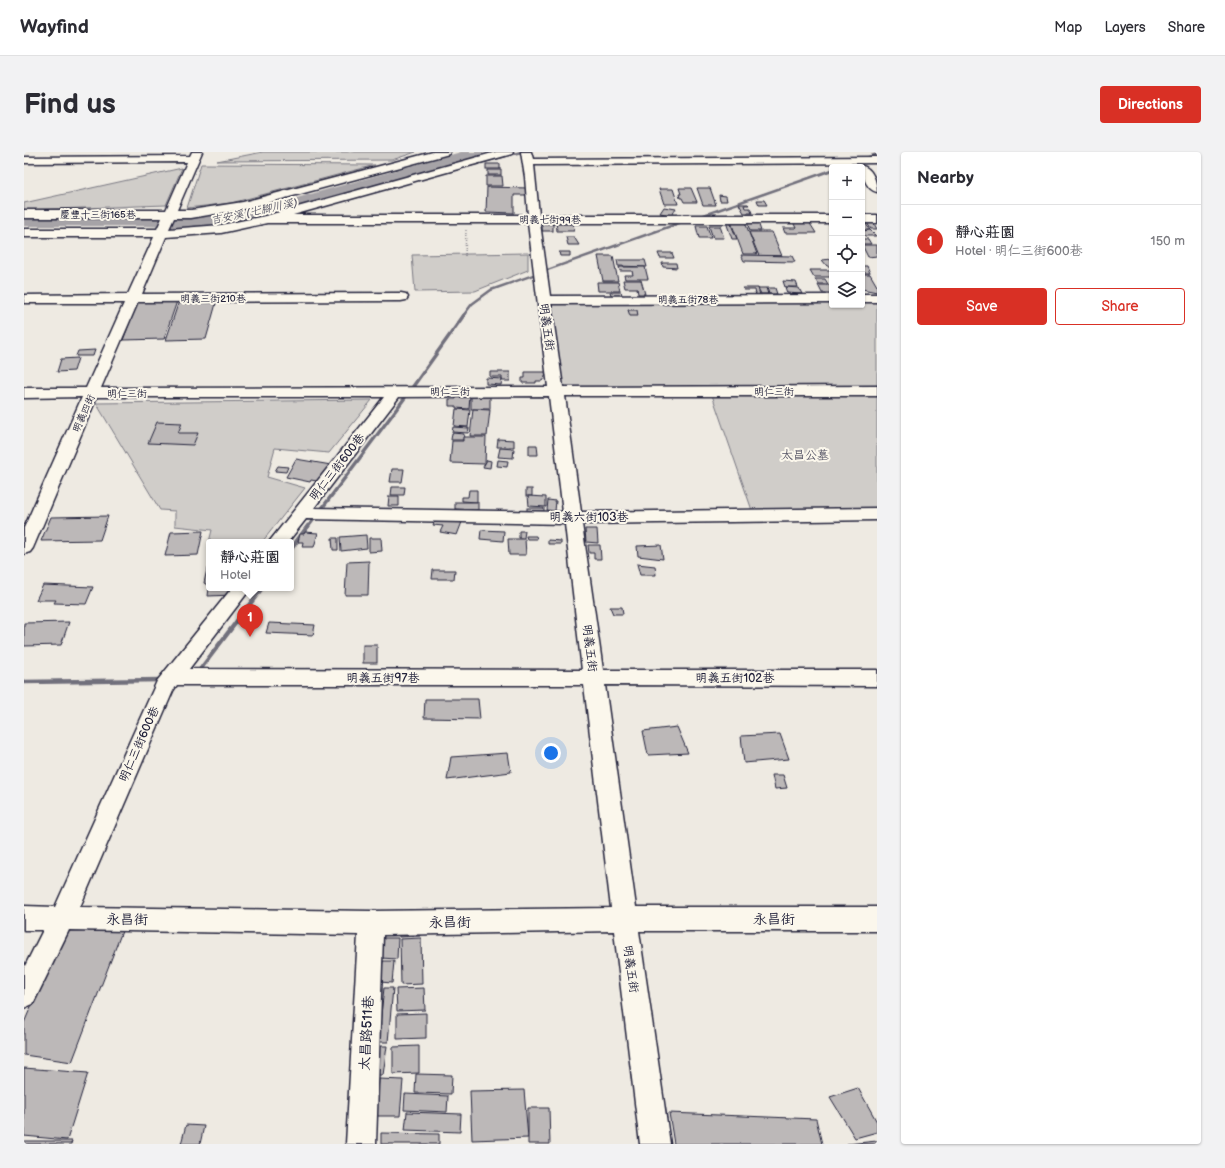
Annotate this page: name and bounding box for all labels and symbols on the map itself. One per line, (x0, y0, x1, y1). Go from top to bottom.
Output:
water label: 吉安溪 (七腳川溪) (210, 196, 298, 227)
street label: 慶豐十三街165巷 (60, 209, 137, 221)
street label: 明義七街99巷 (519, 214, 582, 226)
street label: 明義三街210巷 (180, 293, 247, 305)
street label: 明義五街78巷 (658, 294, 719, 306)
street label: 明義五街 (536, 302, 557, 352)
street label: 明仁三街 (430, 386, 470, 398)
street label: 明仁三街 (754, 386, 794, 398)
street label: 明仁三街 (107, 388, 147, 400)
street label: 明義四街 (70, 393, 98, 434)
street label: 明仁三街600巷 (306, 431, 368, 504)
park label: 太昌公墓 (781, 448, 829, 463)
street label: 明義六街103巷 (549, 510, 629, 525)
pin: 1 (237, 604, 263, 637)
street label: 明義五街 (579, 623, 600, 673)
street label: 明義五街97巷 (347, 671, 419, 686)
street label: 明義五街102巷 (696, 671, 774, 686)
street label: 明仁三街600巷 (116, 704, 163, 784)
your location (541, 743, 561, 763)
street label: 永昌街 (106, 911, 148, 928)
street label: 永昌街 (753, 911, 795, 928)
street label: 永昌街 (429, 914, 471, 931)
street label: 明義五街 (620, 944, 641, 994)
street label: 太昌路511巷 (356, 994, 377, 1071)

